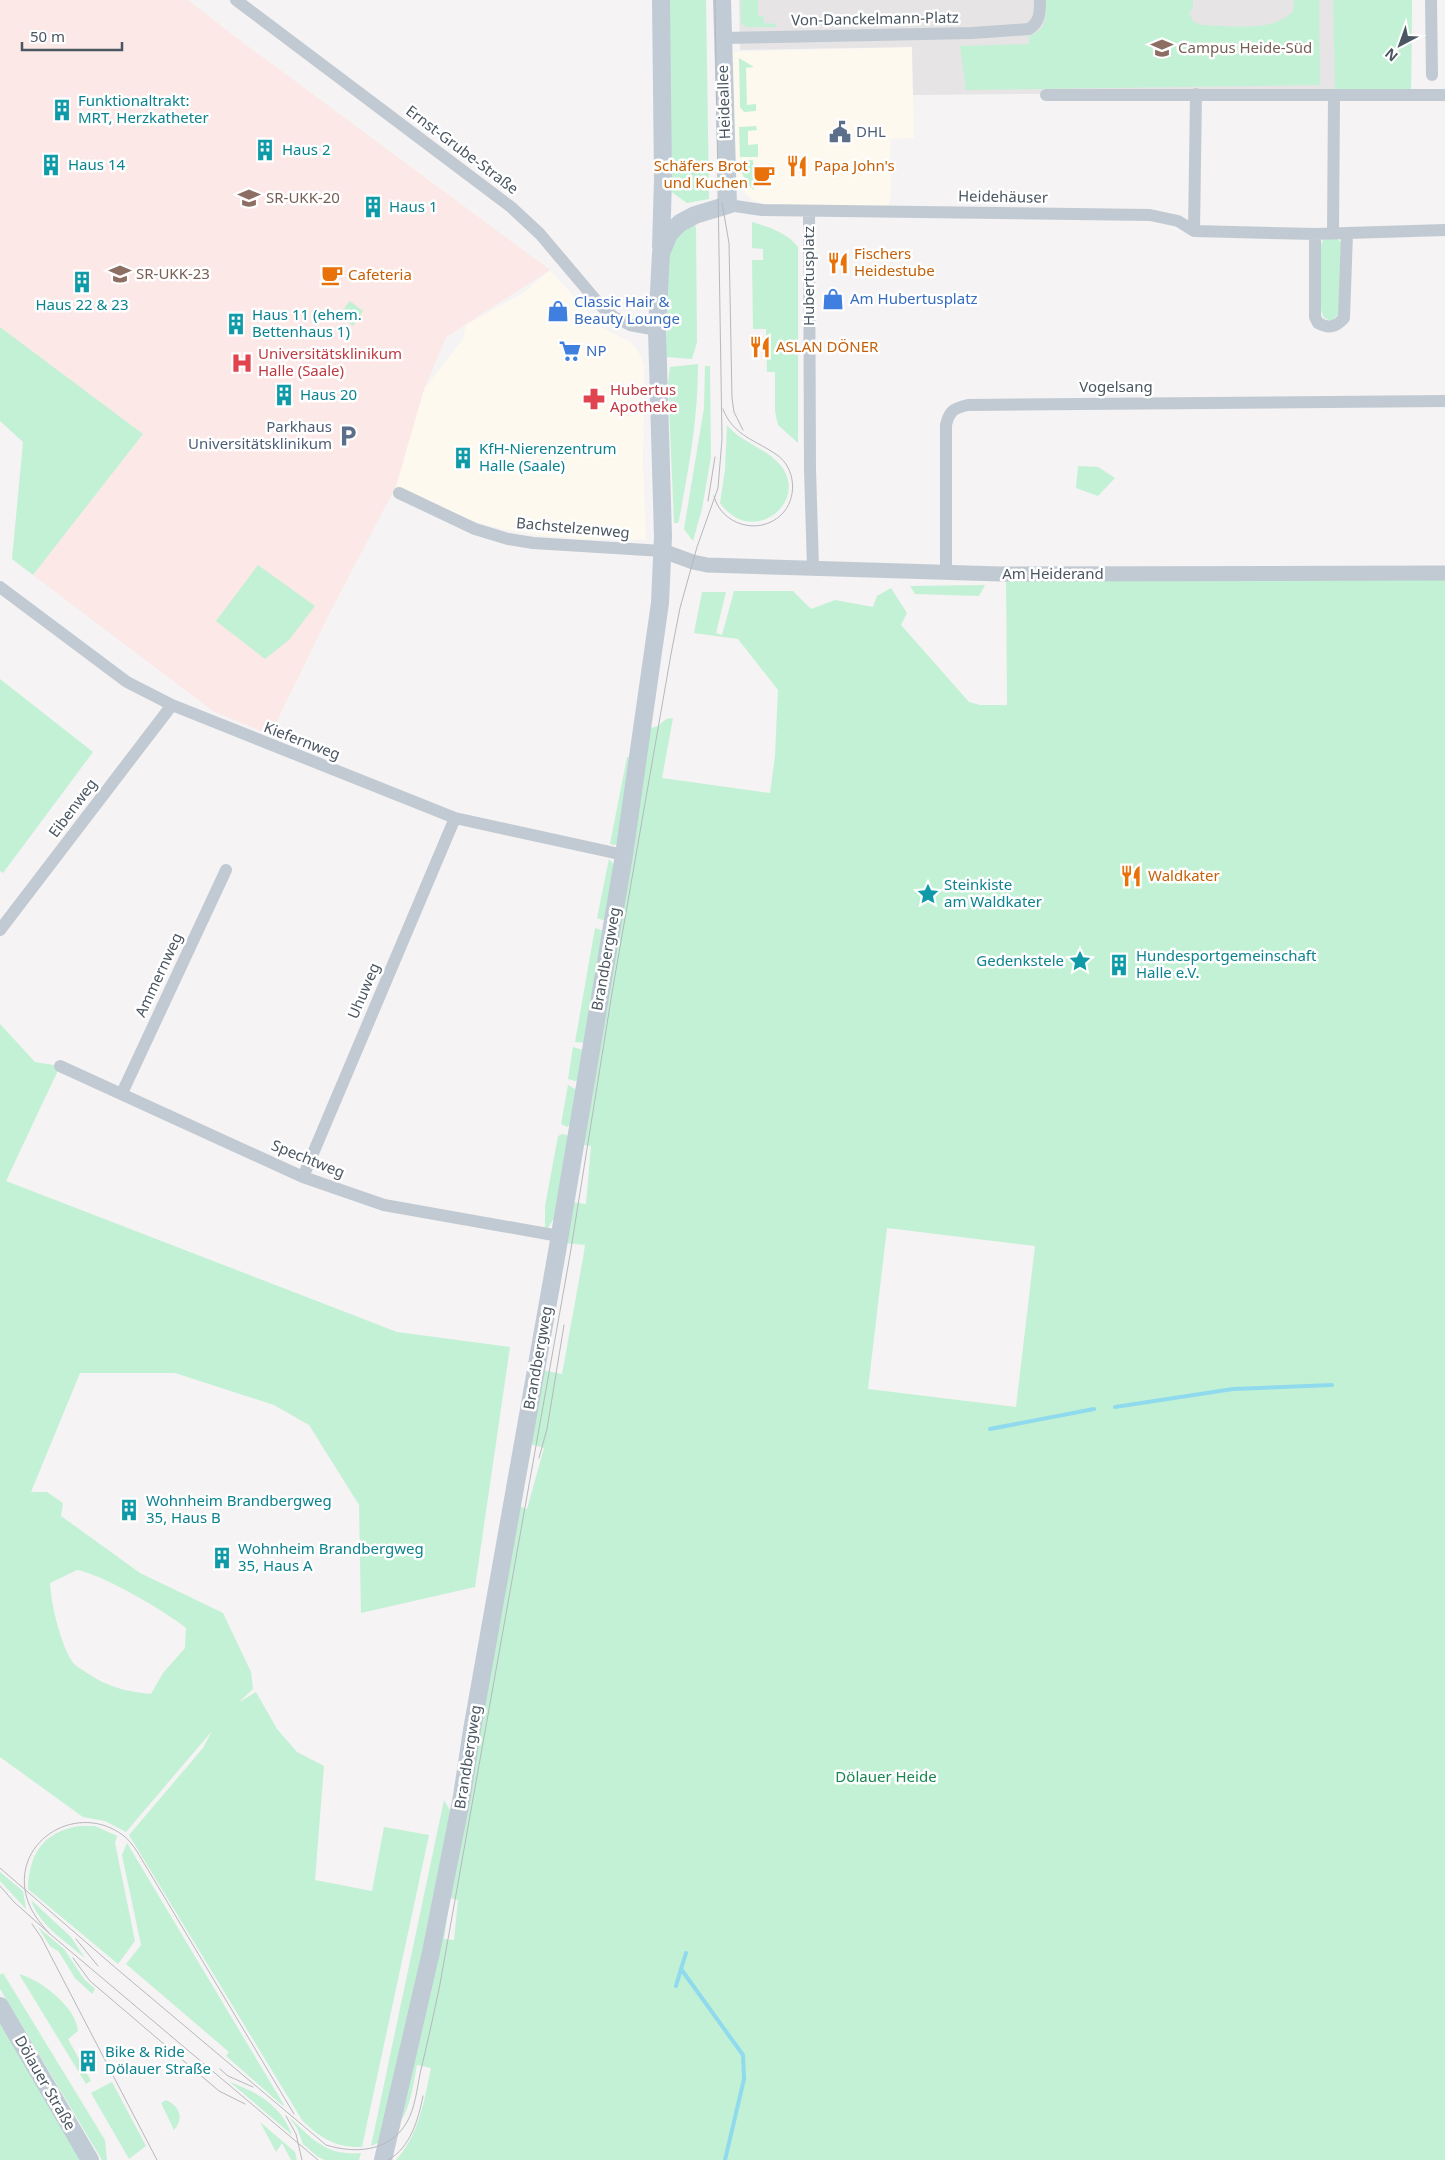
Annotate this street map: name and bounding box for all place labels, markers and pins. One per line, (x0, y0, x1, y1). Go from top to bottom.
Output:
school or university icon: Campus Heide-Süd (1149, 35, 1175, 61)
place label: Campus Heide-Süd (1178, 37, 1312, 57)
place label: Funktionaltrakt: MRT, Herzkatheter (78, 90, 209, 127)
building icon: Funktionaltrakt: MRT, Herzkatheter (49, 97, 75, 123)
public building icon: DHL (827, 119, 853, 145)
place label: DHL (856, 121, 886, 141)
building icon: Haus 2 (252, 137, 278, 163)
place label: Haus 2 (282, 139, 330, 159)
building icon: Haus 14 (38, 152, 64, 178)
restaurant icon: Papa John's (784, 153, 810, 179)
place label: Haus 14 (68, 154, 125, 174)
place label: Schäfers Brot und Kuchen (654, 155, 749, 192)
place label: Papa John's (814, 155, 895, 175)
cafe icon: Schäfers Brot und Kuchen (751, 162, 777, 188)
school or university icon: SR-UKK-20 (236, 185, 262, 211)
place label: SR-UKK-20 (266, 187, 340, 207)
building icon: Haus 1 (360, 194, 386, 220)
place label: Haus 1 (389, 196, 437, 216)
place label: Fischers Heidestube (854, 243, 935, 280)
restaurant icon: Fischers Heidestube (825, 250, 851, 276)
school or university icon: SR-UKK-23 (107, 261, 133, 287)
cafe icon: Cafeteria (319, 262, 345, 288)
place label: SR-UKK-23 (136, 263, 210, 283)
place label: Cafeteria (348, 264, 412, 284)
building icon: Haus 22 & 23 (69, 269, 95, 295)
shop icon: Am Hubertusplatz (820, 286, 846, 312)
place label: Am Hubertusplatz (850, 288, 978, 308)
place label: Classic Hair & Beauty Lounge (574, 291, 680, 328)
place label: Haus 22 & 23 (36, 294, 129, 314)
shop icon: Classic Hair & Beauty Lounge (545, 298, 571, 324)
place label: Haus 11 (ehem. Bettenhaus 1) (252, 304, 362, 341)
building icon: Haus 11 (ehem. Bettenhaus 1) (223, 311, 249, 337)
restaurant icon: ASLAN DÖNER (747, 334, 773, 360)
place label: ASLAN DÖNER (776, 336, 879, 356)
supermarket icon: NP (557, 338, 583, 364)
place label: NP (586, 340, 606, 360)
place label: Universitätsklinikum Halle (Saale) (258, 343, 402, 380)
hospital icon: Universitätsklinikum Halle (Saale) (229, 350, 255, 376)
place label: Hubertus Apotheke (610, 379, 678, 416)
building icon: Haus 20 (271, 382, 297, 408)
place label: Haus 20 (300, 384, 357, 404)
pharmacy icon: Hubertus Apotheke (581, 386, 607, 412)
place label: Parkhaus Universitätsklinikum (188, 416, 332, 453)
parking icon: Parkhaus Universitätsklinikum (335, 423, 361, 449)
place label: KfH-Nierenzentrum Halle (Saale) (479, 438, 616, 475)
building icon: KfH-Nierenzentrum Halle (Saale) (450, 445, 476, 471)
restaurant icon: Waldkater (1118, 863, 1144, 889)
place label: Waldkater (1148, 865, 1220, 885)
place label: Steinkiste am Waldkater (944, 874, 1042, 911)
place icon: Steinkiste am Waldkater (915, 881, 941, 907)
place label: Hundesportgemeinschaft Halle e.V. (1136, 945, 1317, 982)
place icon: Gedenkstele (1067, 948, 1093, 974)
place label: Gedenkstele (976, 950, 1064, 970)
building icon: Hundesportgemeinschaft Halle e.V. (1106, 952, 1132, 978)
place label: Wohnheim Brandbergweg 35, Haus B (146, 1490, 332, 1527)
building icon: Wohnheim Brandbergweg 35, Haus B (116, 1497, 142, 1523)
place label: Wohnheim Brandbergweg 35, Haus A (238, 1538, 424, 1575)
building icon: Wohnheim Brandbergweg 35, Haus A (209, 1545, 235, 1571)
place label: Bike & Ride Dölauer Straße (105, 2041, 211, 2078)
building icon: Bike & Ride Dölauer Straße (75, 2048, 101, 2074)

